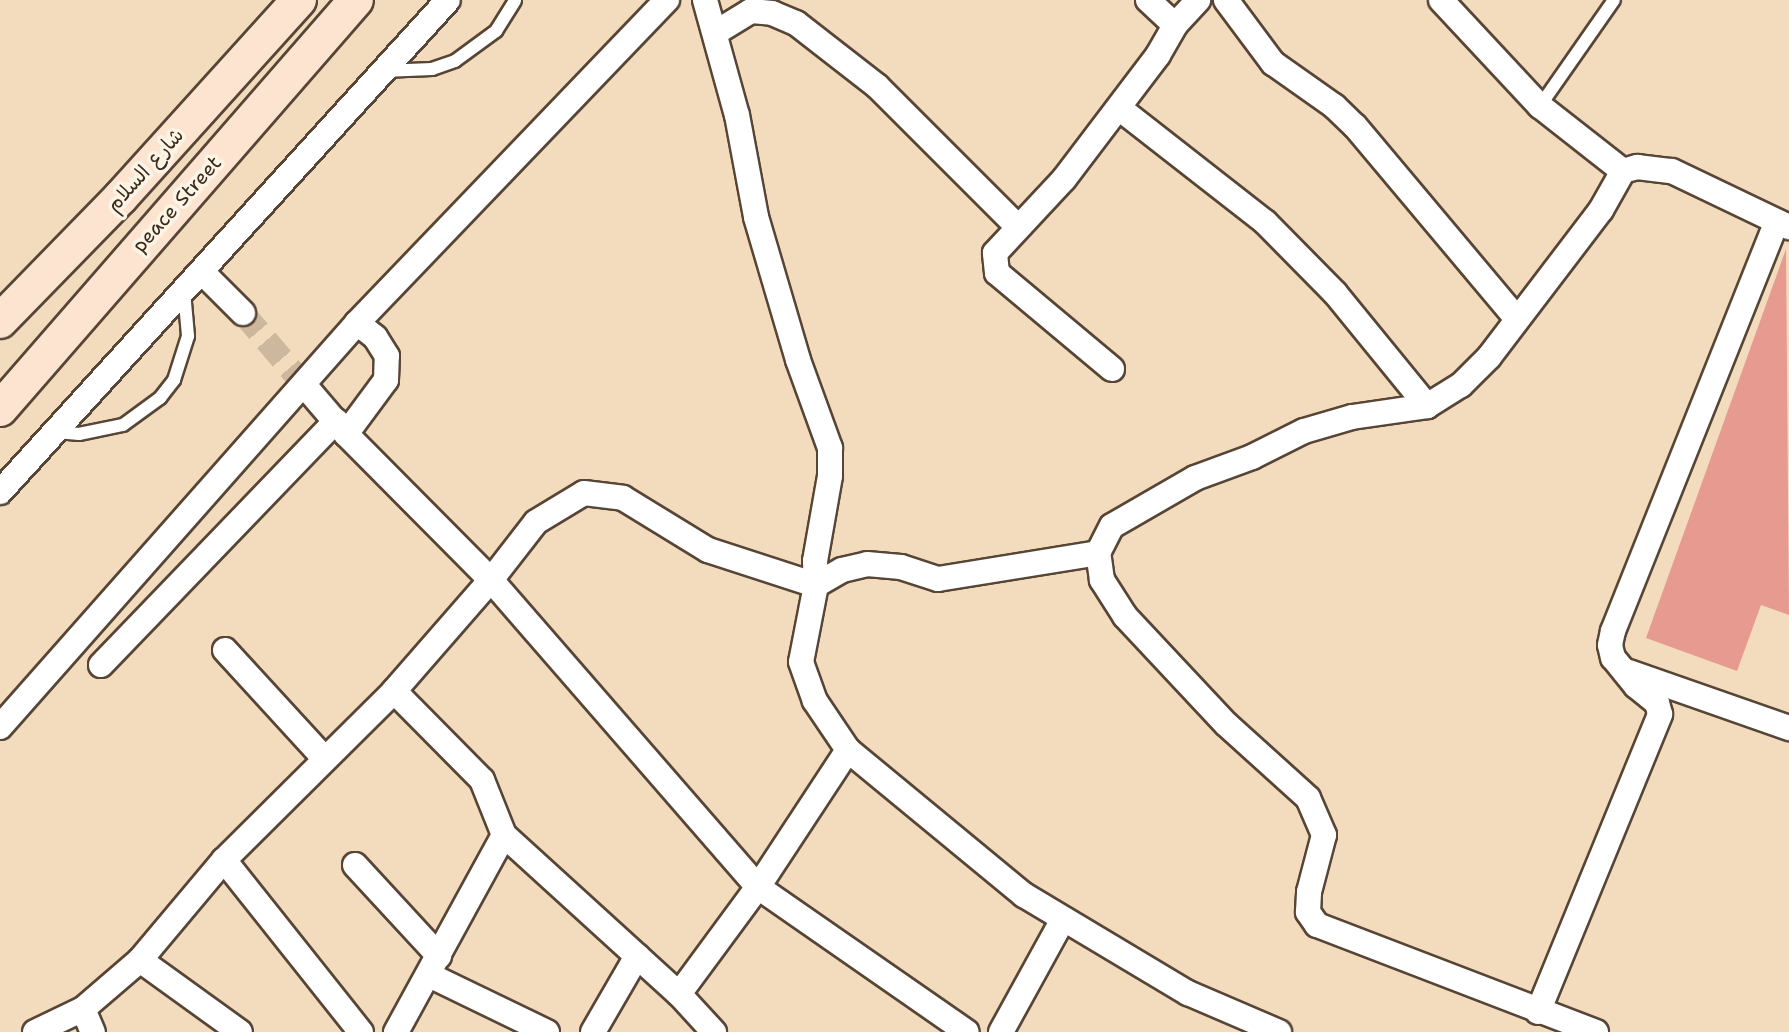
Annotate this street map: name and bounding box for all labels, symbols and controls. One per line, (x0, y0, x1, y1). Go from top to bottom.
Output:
street label: شارع السلام (101, 123, 189, 217)
street label: peace Street (127, 151, 227, 257)

